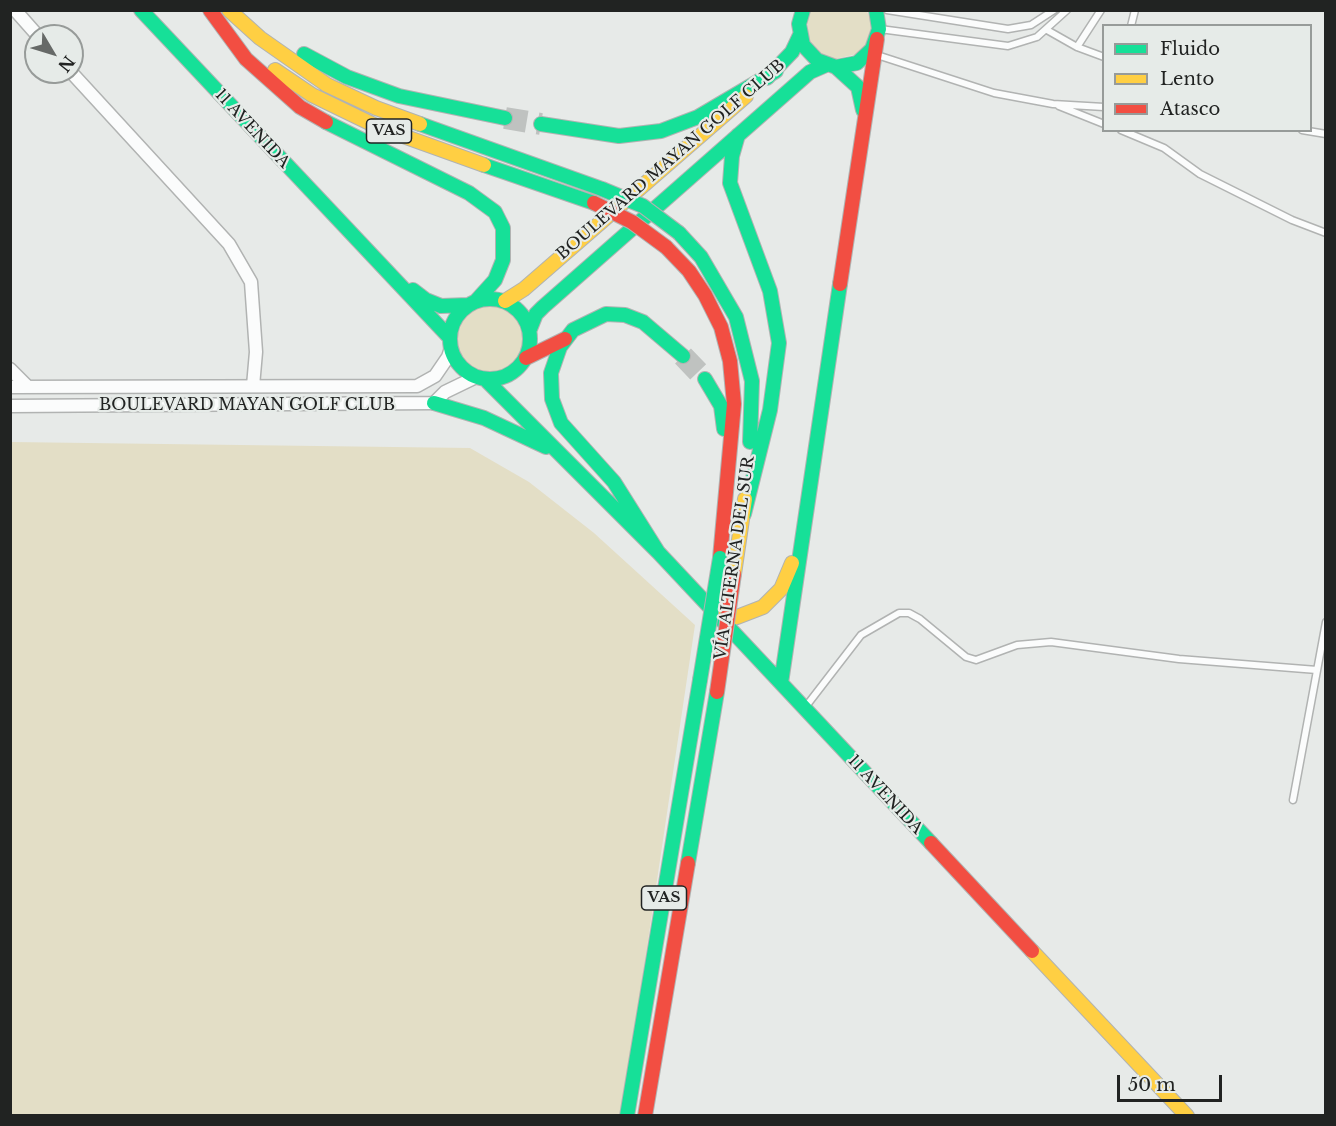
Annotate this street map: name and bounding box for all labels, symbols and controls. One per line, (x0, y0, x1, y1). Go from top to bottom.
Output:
north arrow (24, 24, 84, 84)
legend (1102, 24, 1312, 132)
text: Fluido (1160, 38, 1220, 60)
text: N (54, 52, 79, 76)
street label: BOULEVARD MAYAN GOLF CLUB (553, 56, 789, 264)
text: Lento (1160, 68, 1214, 90)
street label: 11 AVENIDA (210, 85, 294, 173)
text: Atasco (1160, 98, 1220, 120)
road number: VAS (366, 119, 412, 143)
street label: BOULEVARD MAYAN GOLF CLUB (99, 395, 395, 415)
street label: VÍA ALTERNA DEL SUR (711, 455, 759, 661)
street label: 11 AVENIDA (843, 751, 927, 839)
road number: VAS (642, 886, 686, 910)
scale bar (1120, 1063, 1225, 1101)
text: 50 m (1128, 1074, 1176, 1096)

